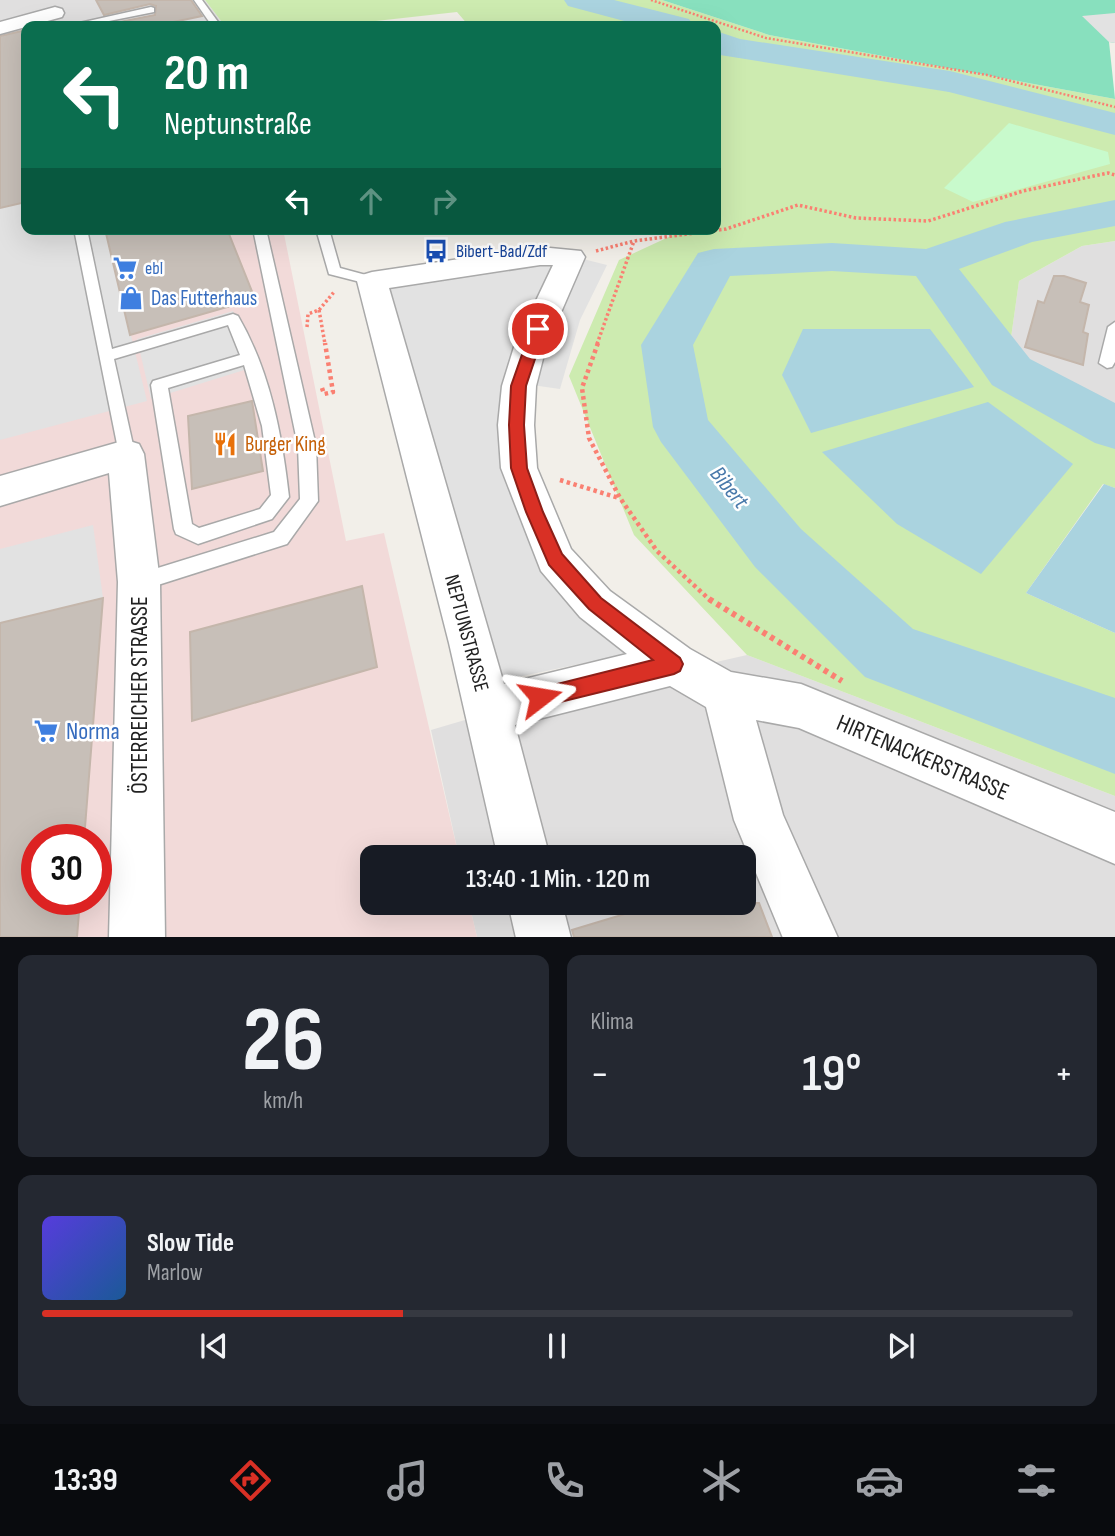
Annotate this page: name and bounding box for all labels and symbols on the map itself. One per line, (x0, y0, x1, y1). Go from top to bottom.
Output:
bus stop icon: Bibert-Bad/Zdf (422, 237, 450, 265)
place label: Bibert-Bad/Zdf (456, 241, 548, 262)
supermarket icon: ebl (111, 254, 139, 282)
place label: ebl (145, 258, 163, 279)
shop icon: Das Futterhaus (117, 284, 145, 312)
place label: Das Futterhaus (151, 286, 257, 311)
pin (508, 299, 568, 359)
restaurant icon: Burger King (211, 430, 239, 458)
place label: Burger King (245, 432, 326, 457)
water label: Bibert (704, 461, 755, 515)
street label: NEPTUNSTRASSE (439, 572, 494, 694)
street label: ÖSTERREICHER STRASSE (125, 596, 154, 794)
position arrow (503, 660, 577, 734)
street label: HIRTENACKERSTRASSE (832, 708, 1013, 807)
supermarket icon: Norma (32, 717, 60, 745)
place label: Norma (66, 717, 120, 746)
speed limit sign: 30 (21, 824, 112, 915)

